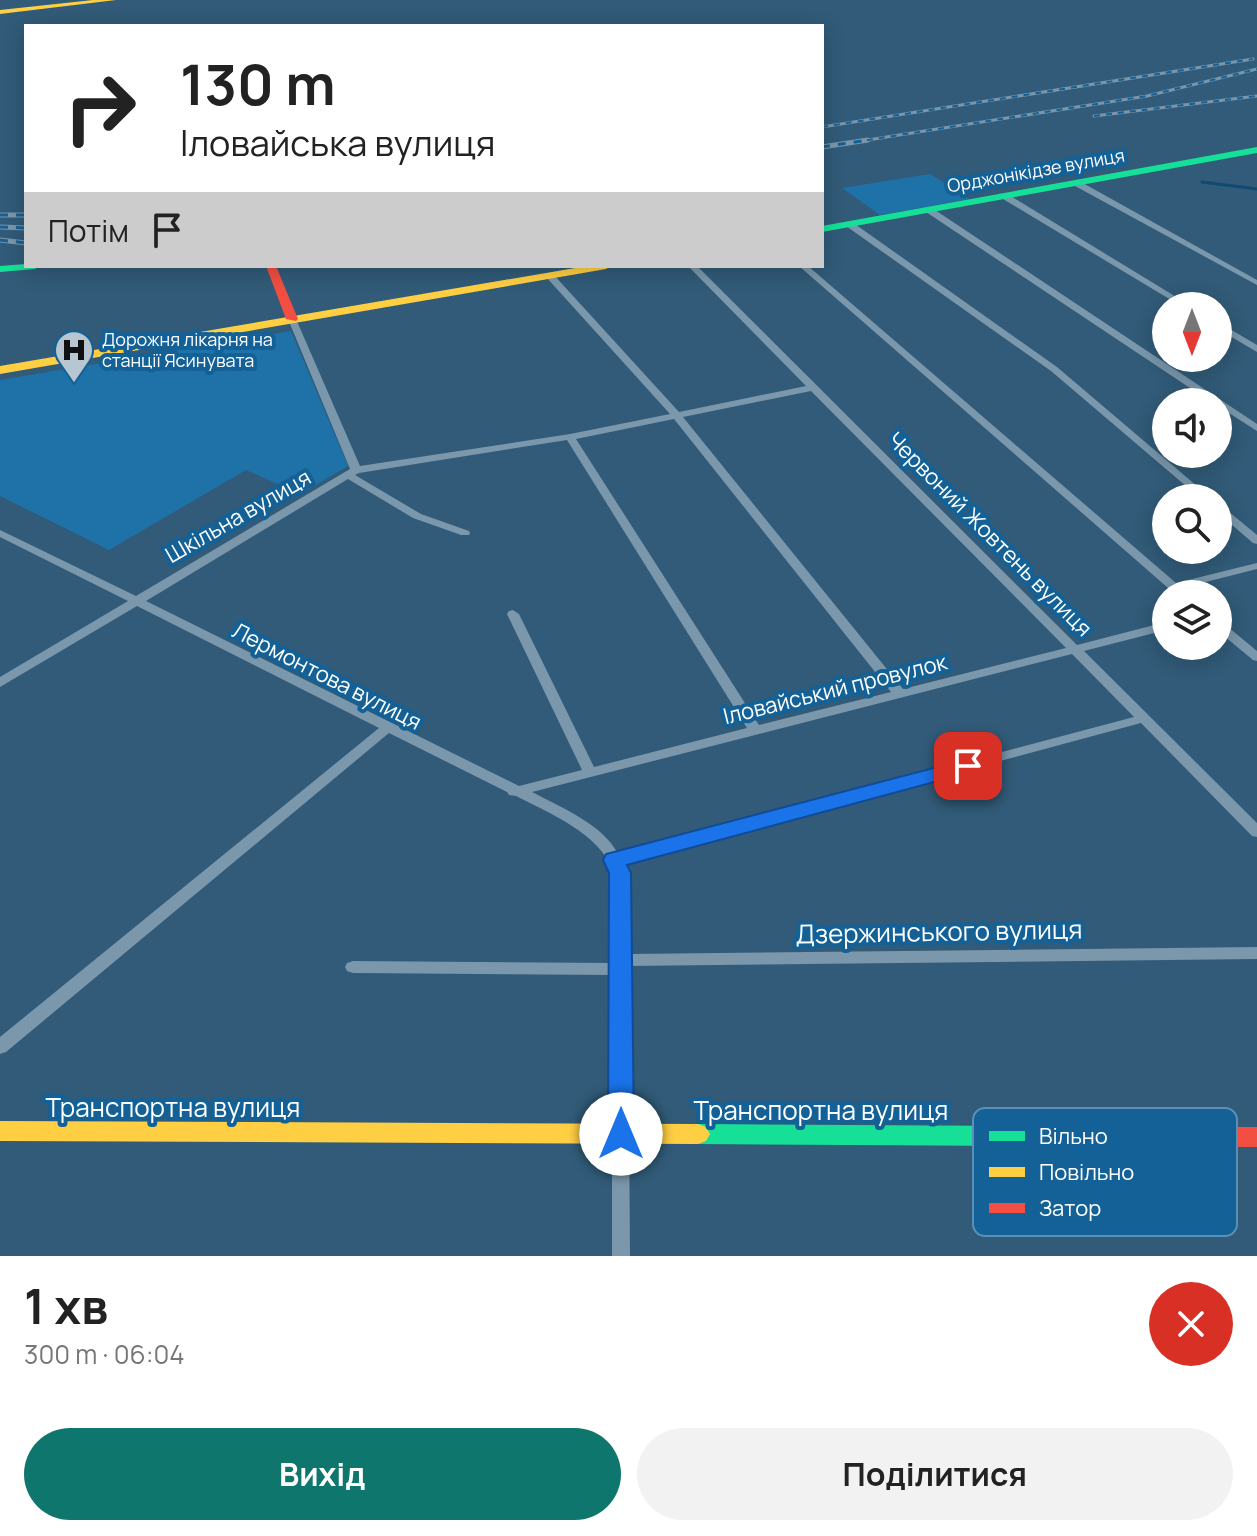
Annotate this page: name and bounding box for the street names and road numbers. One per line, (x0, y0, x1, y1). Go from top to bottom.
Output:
street label: Орджонікідзе вулиця (945, 143, 1126, 197)
street label: Червоний Жовтень вулиця (881, 425, 1099, 643)
street label: Шкільна вулиця (160, 462, 316, 570)
street label: Лермонтова вулиця (227, 615, 427, 737)
street label: Іловайський провулок (720, 646, 951, 731)
street label: Дзержинського вулиця (795, 911, 1083, 951)
street label: Транспортна вулиця (46, 1089, 300, 1125)
street label: Транспортна вулиця (694, 1092, 948, 1128)

